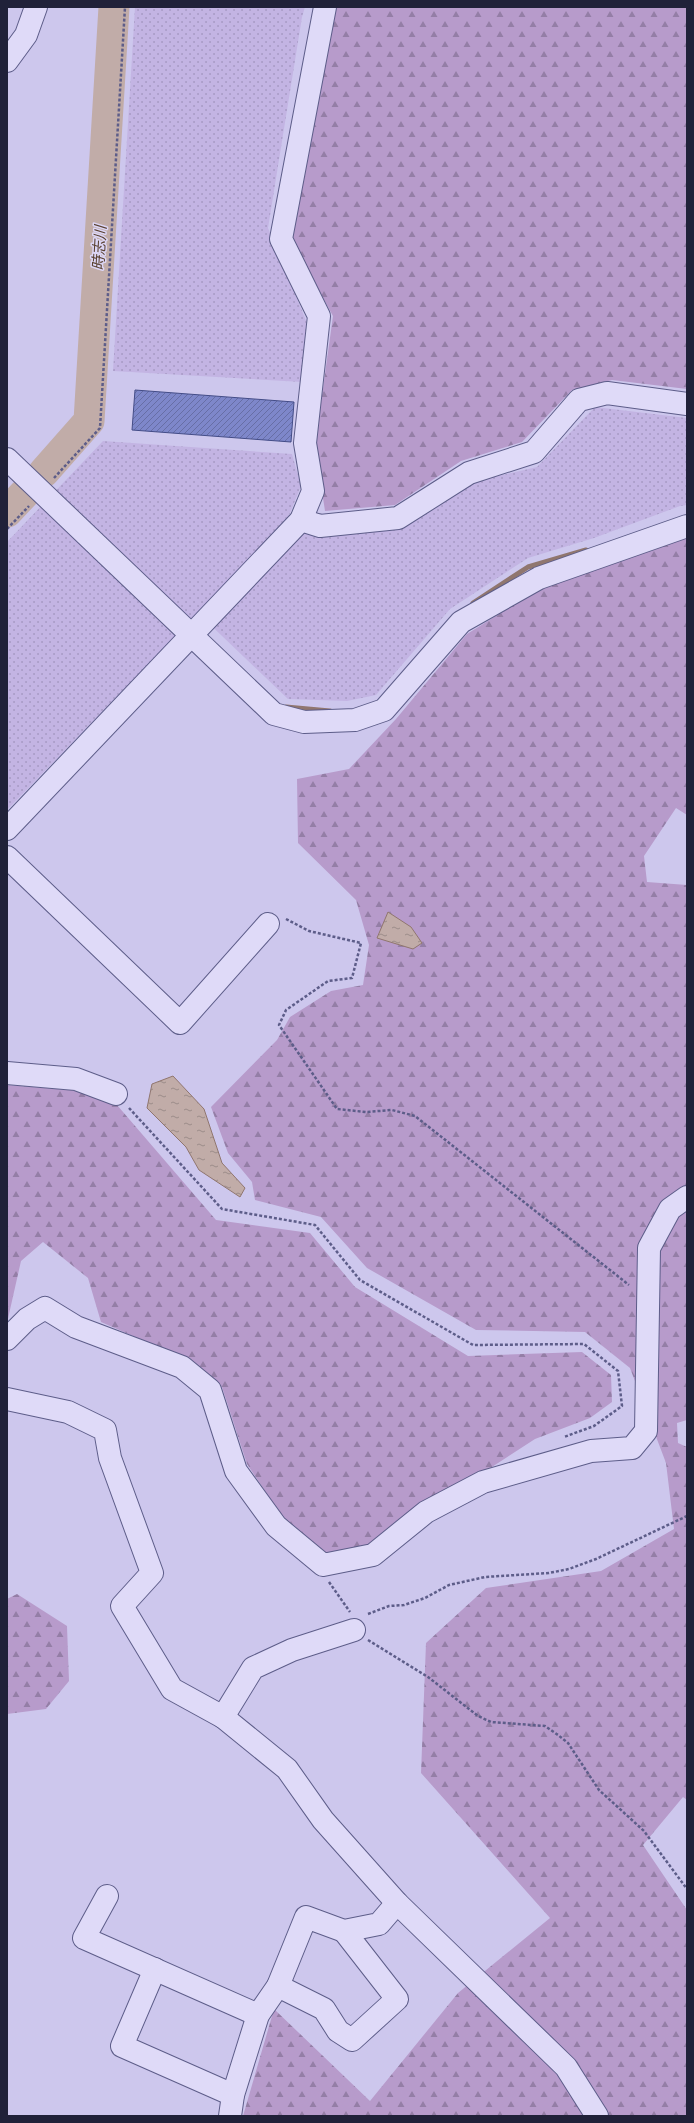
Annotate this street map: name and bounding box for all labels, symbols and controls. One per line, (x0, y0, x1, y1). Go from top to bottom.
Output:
water label: 時志川 (87, 223, 113, 271)

